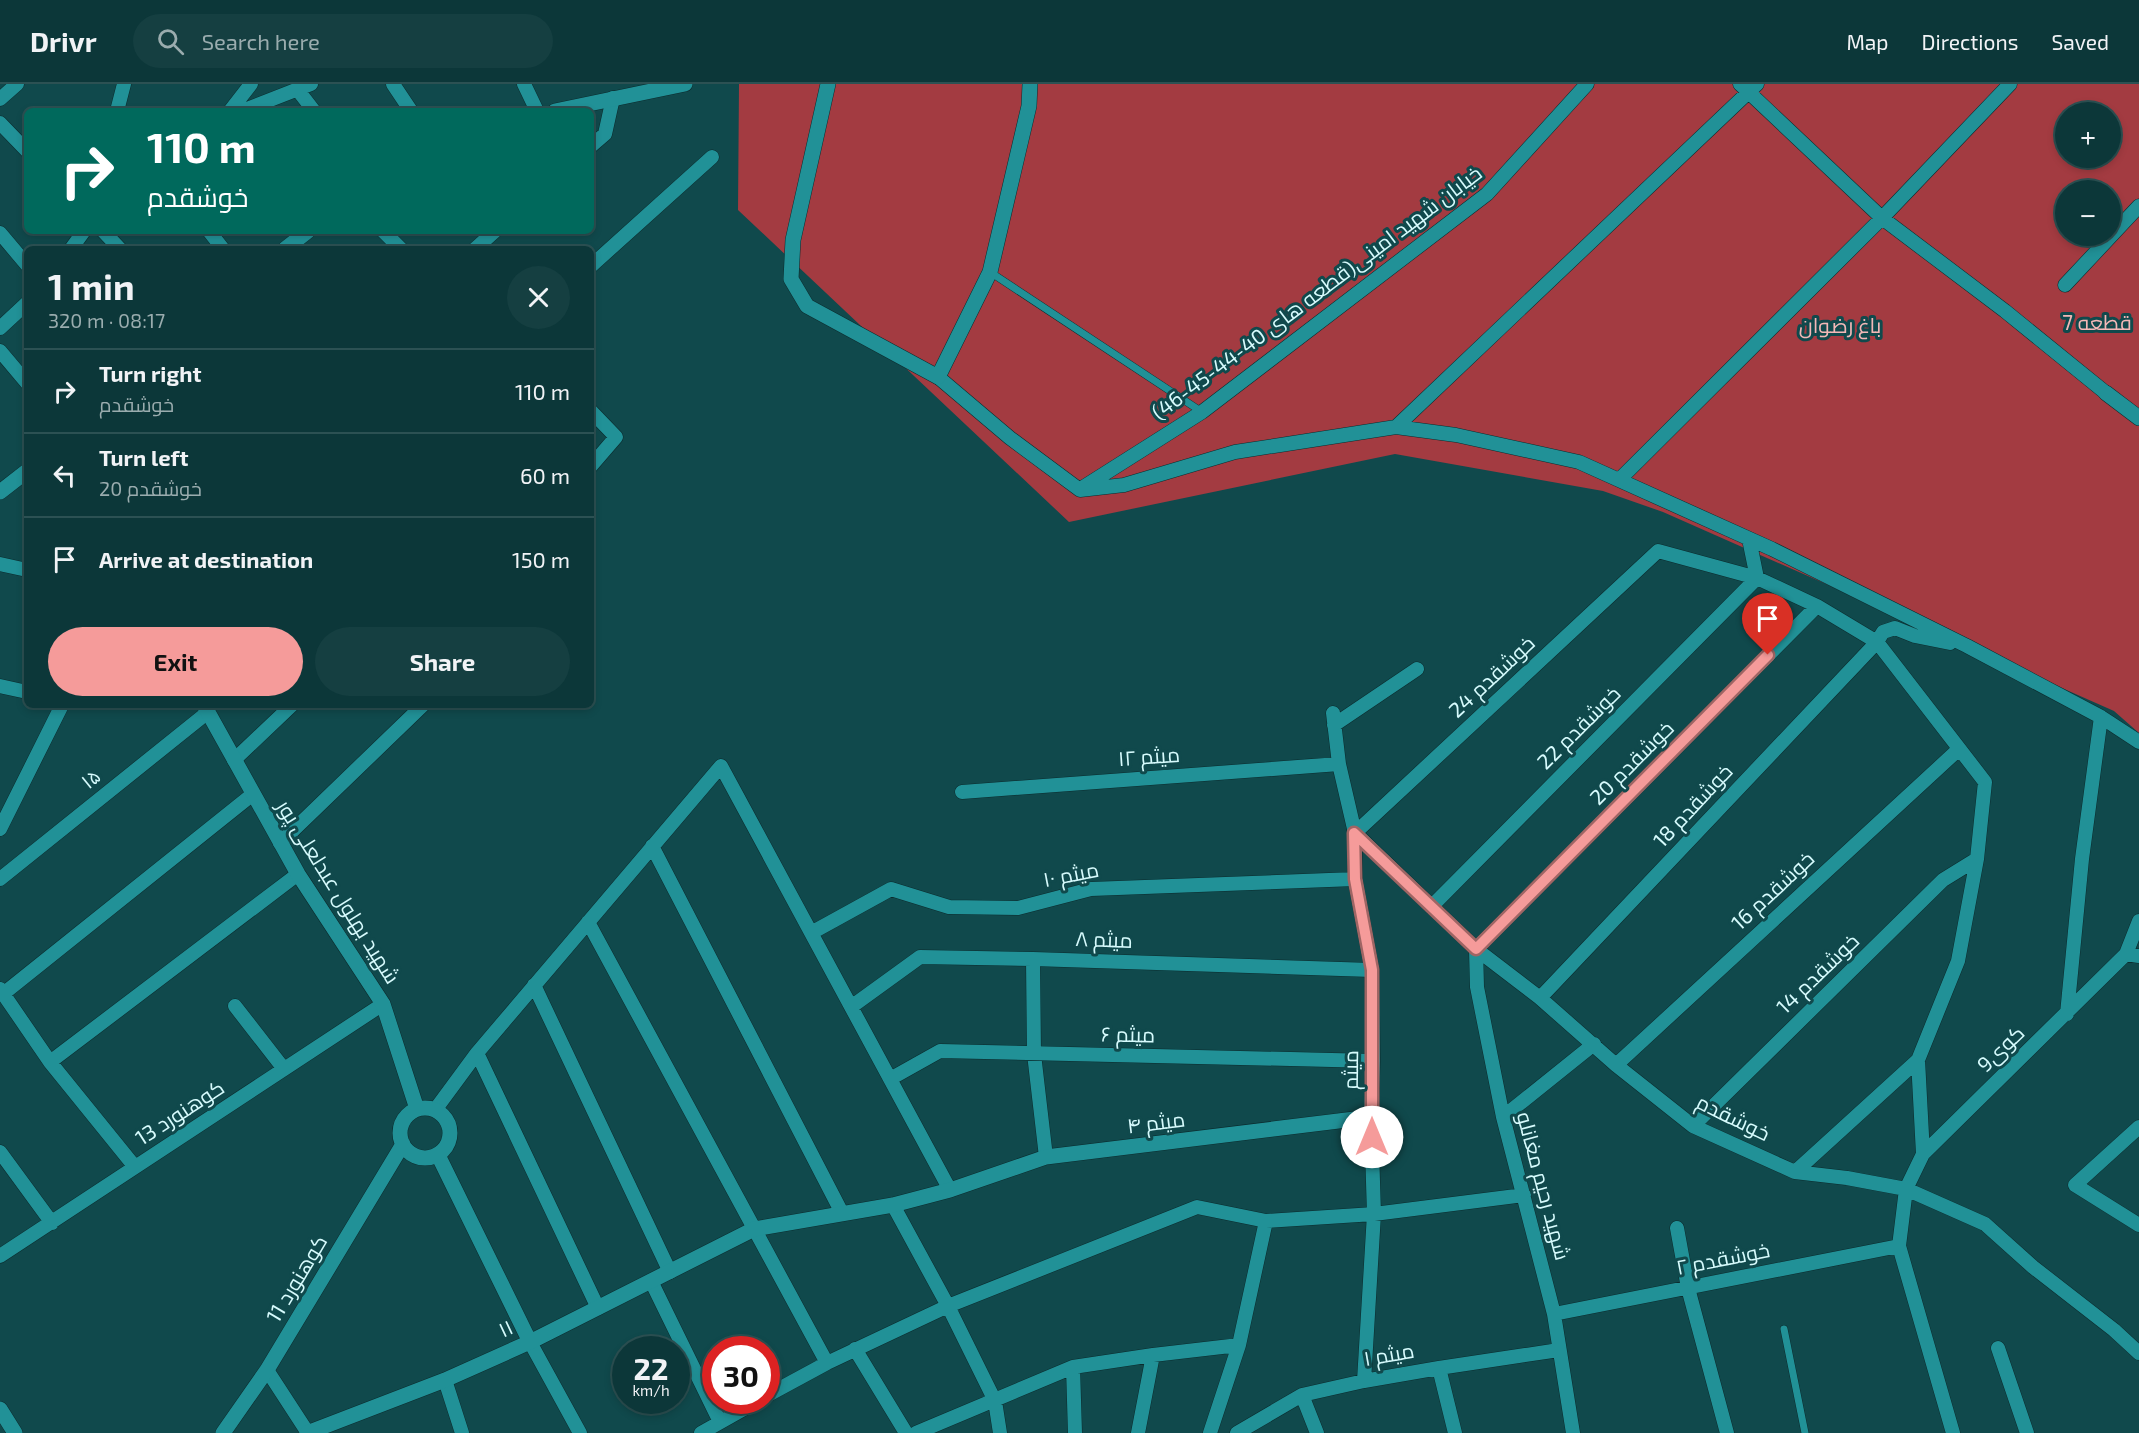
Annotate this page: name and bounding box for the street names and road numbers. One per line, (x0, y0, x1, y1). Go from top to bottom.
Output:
street label: خیابان شهید امینی(قطعه های 40-44-45-46) (1146, 159, 1487, 426)
street label: خوشقدم 24 (1443, 630, 1541, 724)
street label: خوشقدم 22 (1531, 680, 1627, 776)
street label: خوشقدم 20 (1584, 715, 1680, 811)
street label: ۱۲ میثم (1117, 741, 1181, 773)
street label: خوشقدم 18 (1647, 758, 1739, 854)
street label: ۱۵ (75, 762, 105, 793)
street label: شهید بهلول عبدلعلی پور (269, 794, 406, 989)
street label: خوشقدم 16 (1725, 845, 1821, 937)
street label: ۱۰ میثم (1041, 856, 1101, 894)
street label: ۸ میثم (1075, 925, 1133, 955)
street label: خوشقدم 14 (1771, 927, 1865, 1021)
street label: کوی9 (1971, 1019, 2030, 1078)
street label: ۶ میثم (1101, 1021, 1155, 1049)
street label: میثم (1337, 1050, 1365, 1090)
street label: کوهنورد 13 (130, 1074, 229, 1150)
street label: خوشقدم (1691, 1088, 1775, 1148)
street label: ۴ میثم (1125, 1106, 1187, 1140)
street label: شهید رحیم مغانلو (1510, 1109, 1576, 1263)
street label: کوهنورد 11 (260, 1230, 332, 1327)
street label: ۲ خوشقدم (1674, 1236, 1772, 1282)
street label: ۱۱ (494, 1314, 517, 1342)
street label: ۱ میثم (1362, 1337, 1416, 1373)

